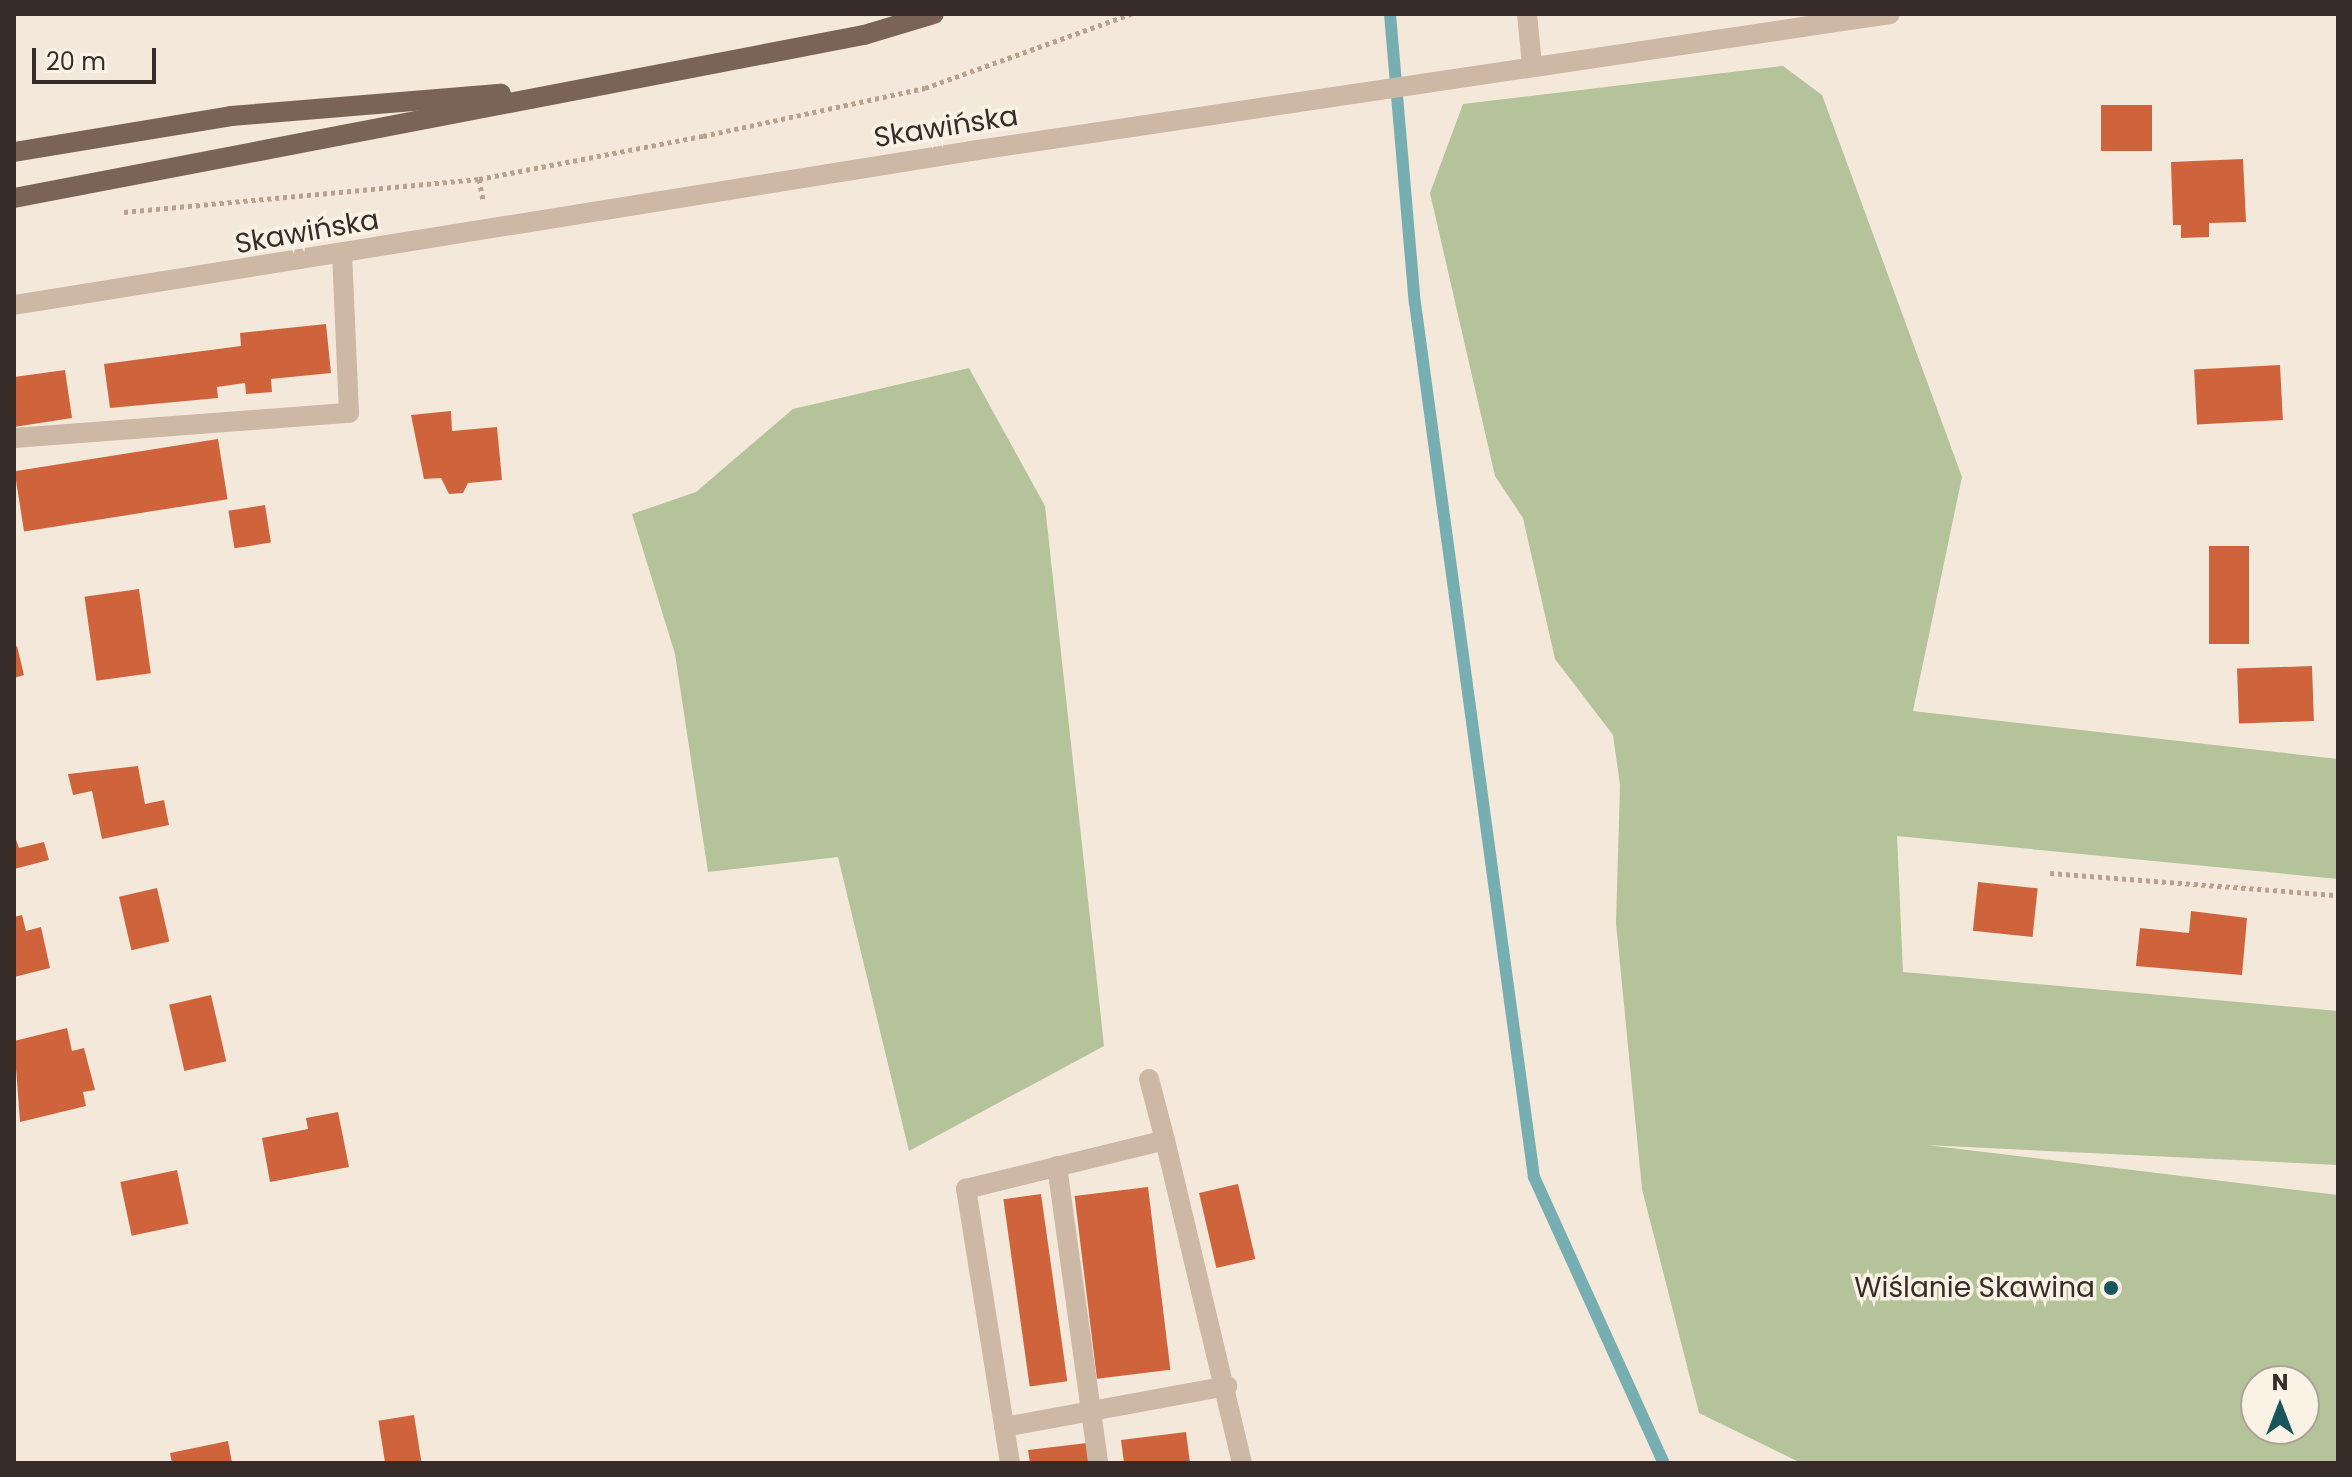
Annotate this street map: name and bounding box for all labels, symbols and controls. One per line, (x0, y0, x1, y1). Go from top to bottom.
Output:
scale bar (36, 32, 160, 82)
text: 20 m (46, 45, 106, 78)
street label: Skawińska (872, 99, 1020, 155)
street label: Skawińska (232, 203, 382, 261)
place label: Wiślanie Skawina (1854, 1271, 2095, 1305)
marker: Wiślanie Skawina (2102, 1279, 2120, 1297)
north arrow (2240, 1365, 2320, 1445)
text: N (2272, 1367, 2288, 1398)

